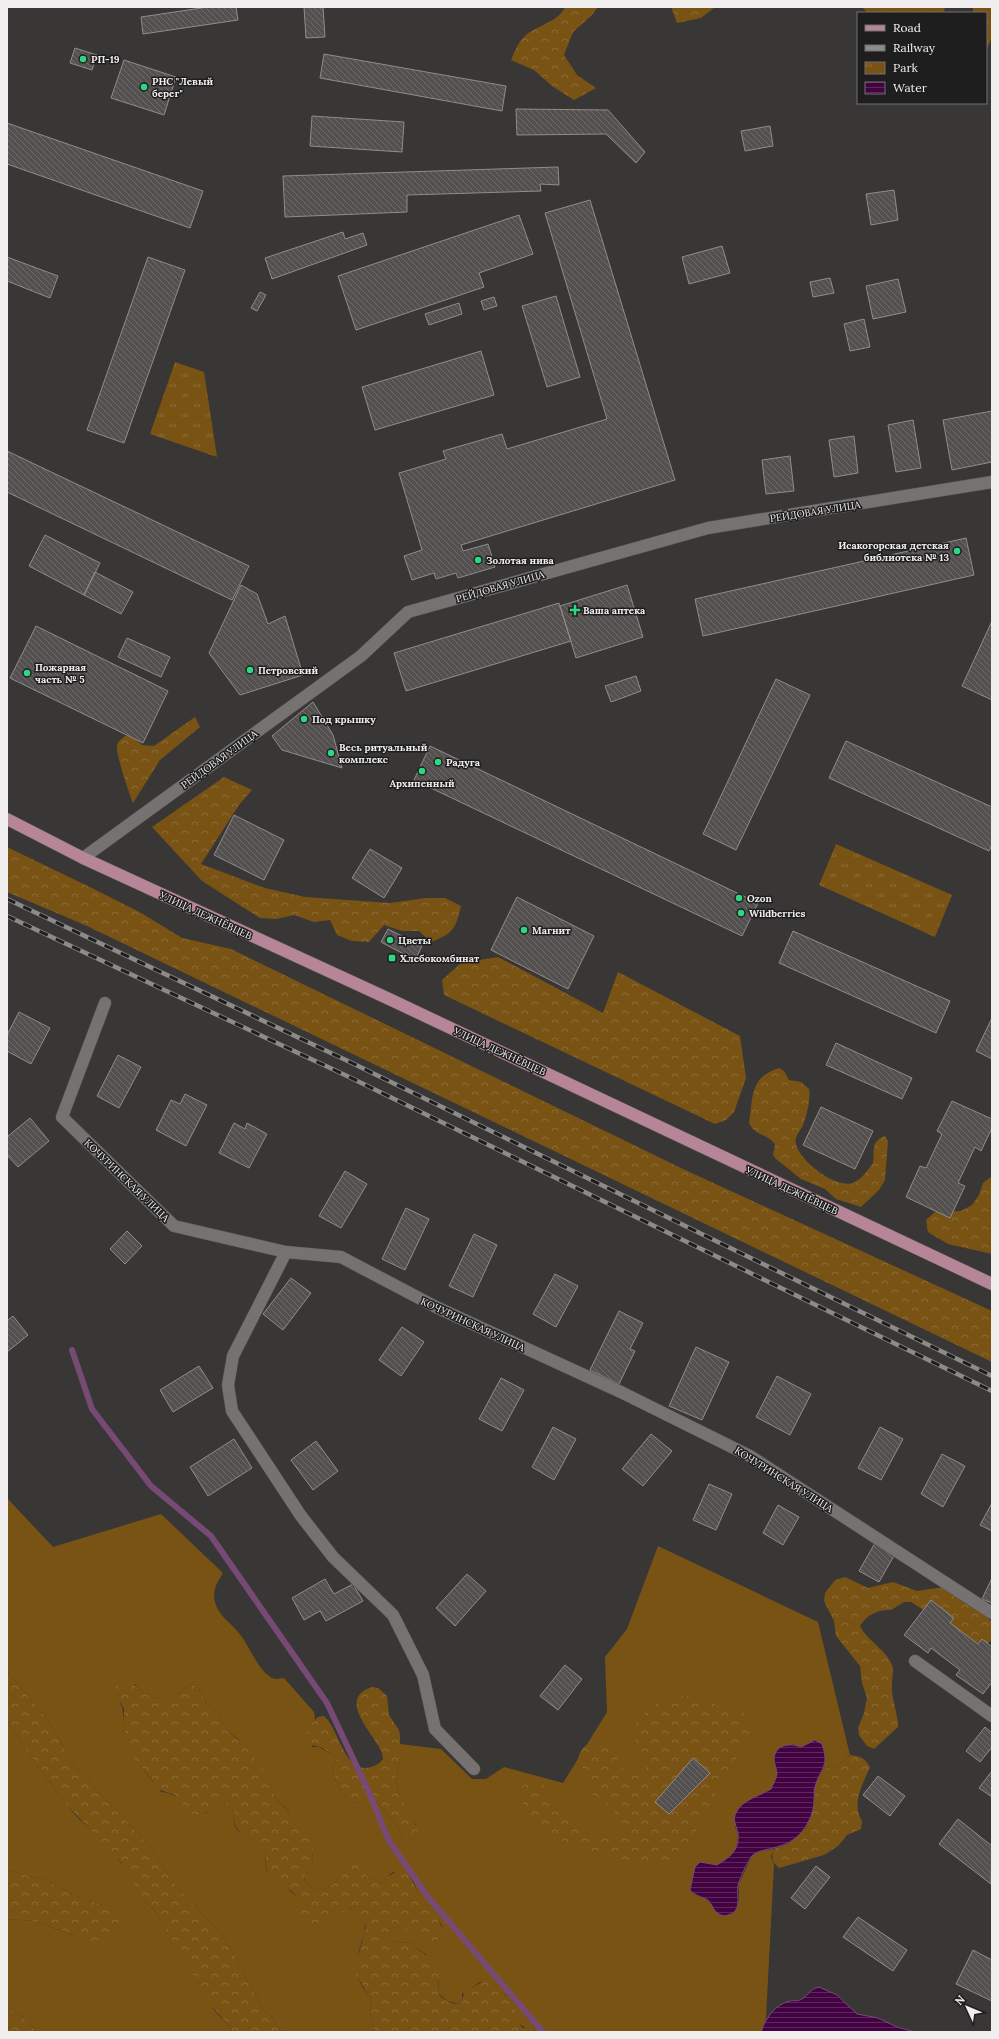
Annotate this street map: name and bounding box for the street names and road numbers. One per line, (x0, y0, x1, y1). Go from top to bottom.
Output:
street label: РЕЙДОВАЯ УЛИЦА (769, 498, 862, 525)
street label: РЕЙДОВАЯ УЛИЦА (454, 567, 547, 605)
street label: РЕЙДОВАЯ УЛИЦА (178, 727, 261, 792)
street label: УЛИЦА ДЕЖНЁВЦЕВ (157, 888, 254, 943)
street label: УЛИЦА ДЕЖНЁВЦЕВ (451, 1024, 548, 1079)
street label: КОЧУРИНСКАЯ УЛИЦА (81, 1136, 173, 1225)
street label: УЛИЦА ДЕЖНЁВЦЕВ (743, 1163, 840, 1218)
street label: КОЧУРИНСКАЯ УЛИЦА (419, 1295, 528, 1355)
street label: КОЧУРИНСКАЯ УЛИЦА (732, 1444, 836, 1515)

